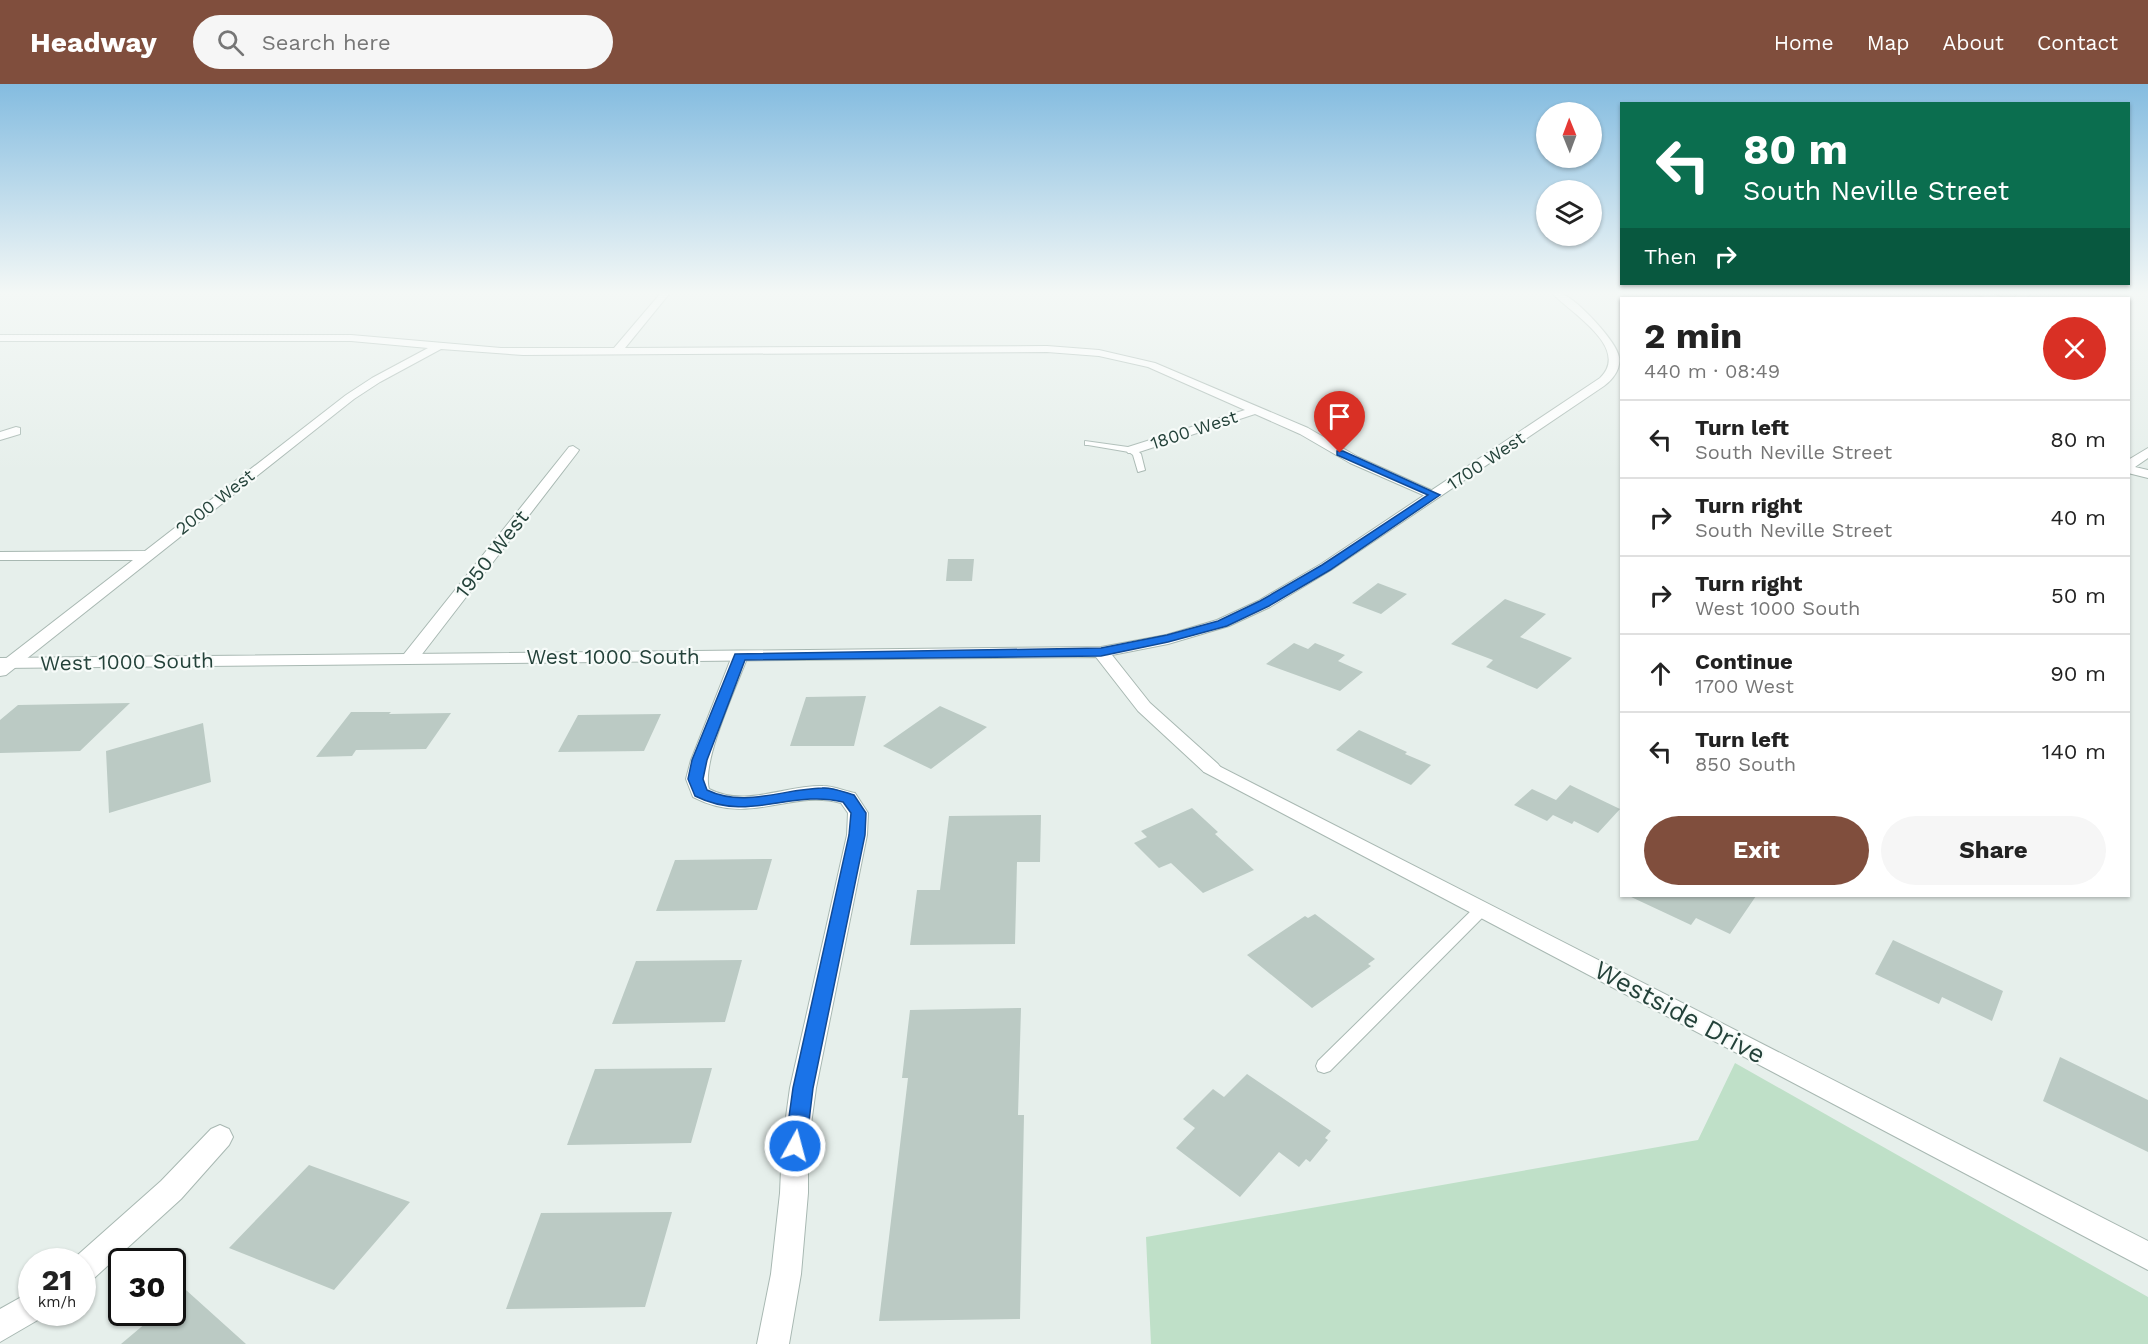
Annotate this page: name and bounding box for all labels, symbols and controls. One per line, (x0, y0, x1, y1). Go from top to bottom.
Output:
search box (193, 15, 613, 69)
text: Headway (30, 26, 157, 59)
icon: search (214, 26, 247, 59)
text: Search here (262, 30, 391, 55)
text: Home (1774, 30, 1834, 55)
text: Map (1867, 30, 1910, 55)
text: About (1943, 30, 2004, 55)
text: Contact (2037, 30, 2118, 55)
north arrow (1536, 102, 1602, 168)
map controls (1536, 102, 1602, 246)
text: 80 m (1743, 125, 1848, 174)
icon: left (1644, 126, 1722, 204)
text: South Neville Street (1743, 175, 2009, 207)
button: layers (1536, 180, 1602, 246)
icon: right (1709, 240, 1742, 273)
text: Then (1644, 244, 1697, 269)
text: 2 min (1644, 315, 1742, 357)
button: close (2043, 317, 2106, 380)
text: 440 m · 08:49 (1644, 359, 1780, 383)
pin (1314, 391, 1365, 453)
icon: arrive (1323, 400, 1356, 433)
street label: 1800 West (1148, 405, 1240, 453)
text: Turn left (1695, 415, 1789, 440)
icon: left (1644, 423, 1677, 456)
street label: 1700 West (1443, 427, 1529, 494)
text: 80 m (2050, 427, 2106, 452)
text: South Neville Street (1695, 440, 1892, 464)
street label: 2000 West (171, 464, 259, 539)
text: Turn right (1695, 493, 1802, 518)
icon: right (1644, 501, 1677, 534)
street label: 1950 West (450, 505, 534, 603)
text: 40 m (2050, 505, 2106, 530)
text: South Neville Street (1695, 518, 1892, 542)
text: Turn right (1695, 571, 1802, 596)
icon: right (1644, 579, 1677, 612)
text: 50 m (2051, 583, 2106, 608)
text: West 1000 South (1695, 596, 1860, 620)
street label: West 1000 South (526, 644, 700, 669)
street label: West 1000 South (40, 647, 214, 676)
text: Continue (1695, 649, 1793, 674)
icon: ahead (1644, 657, 1677, 690)
text: 90 m (2050, 661, 2106, 686)
text: 1700 West (1695, 674, 1794, 698)
text: Turn left (1695, 727, 1789, 752)
icon: left (1644, 735, 1677, 768)
text: 140 m (2042, 739, 2106, 764)
text: 850 South (1695, 752, 1796, 776)
button: Exit (1644, 816, 1869, 885)
button: Share (1881, 816, 2106, 885)
street label: Westside Drive (1589, 954, 1771, 1070)
position arrow (763, 1114, 827, 1178)
speed limit sign: 30 (108, 1248, 186, 1326)
text: 21 (42, 1262, 72, 1297)
text: km/h (38, 1293, 76, 1311)

